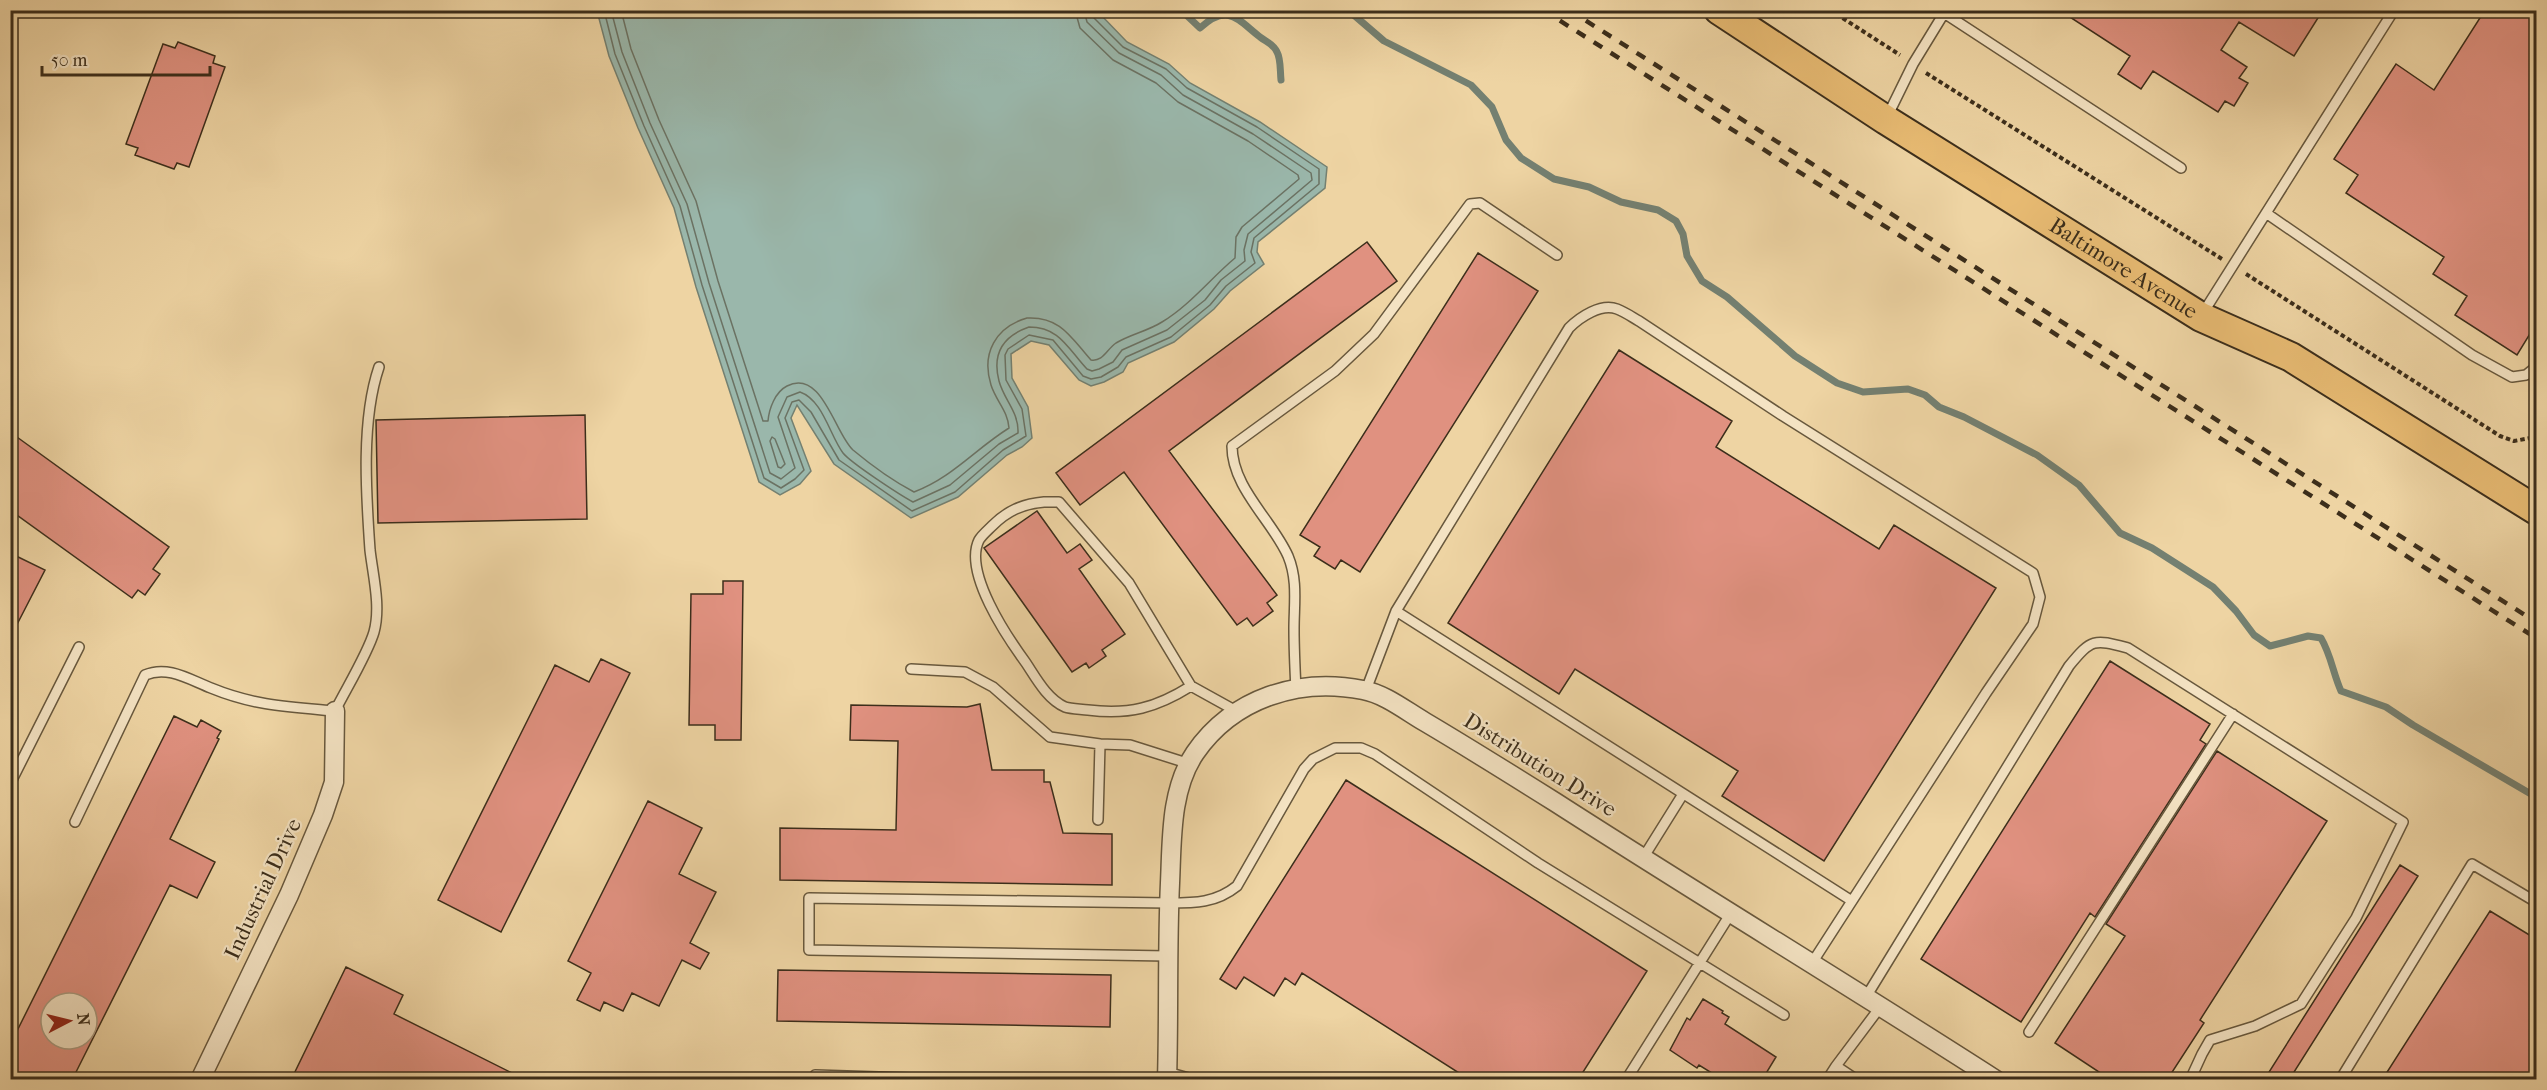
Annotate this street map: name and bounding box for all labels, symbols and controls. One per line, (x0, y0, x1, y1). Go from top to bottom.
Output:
scale bar (42, 39, 210, 77)
text: 50 m (51, 50, 88, 71)
street label: Baltimore Avenue (2044, 212, 2202, 325)
street label: Distribution Drive (1459, 708, 1621, 822)
street label: Industrial Drive (219, 814, 307, 963)
north arrow (39, 991, 99, 1051)
text: N (73, 1012, 94, 1027)

